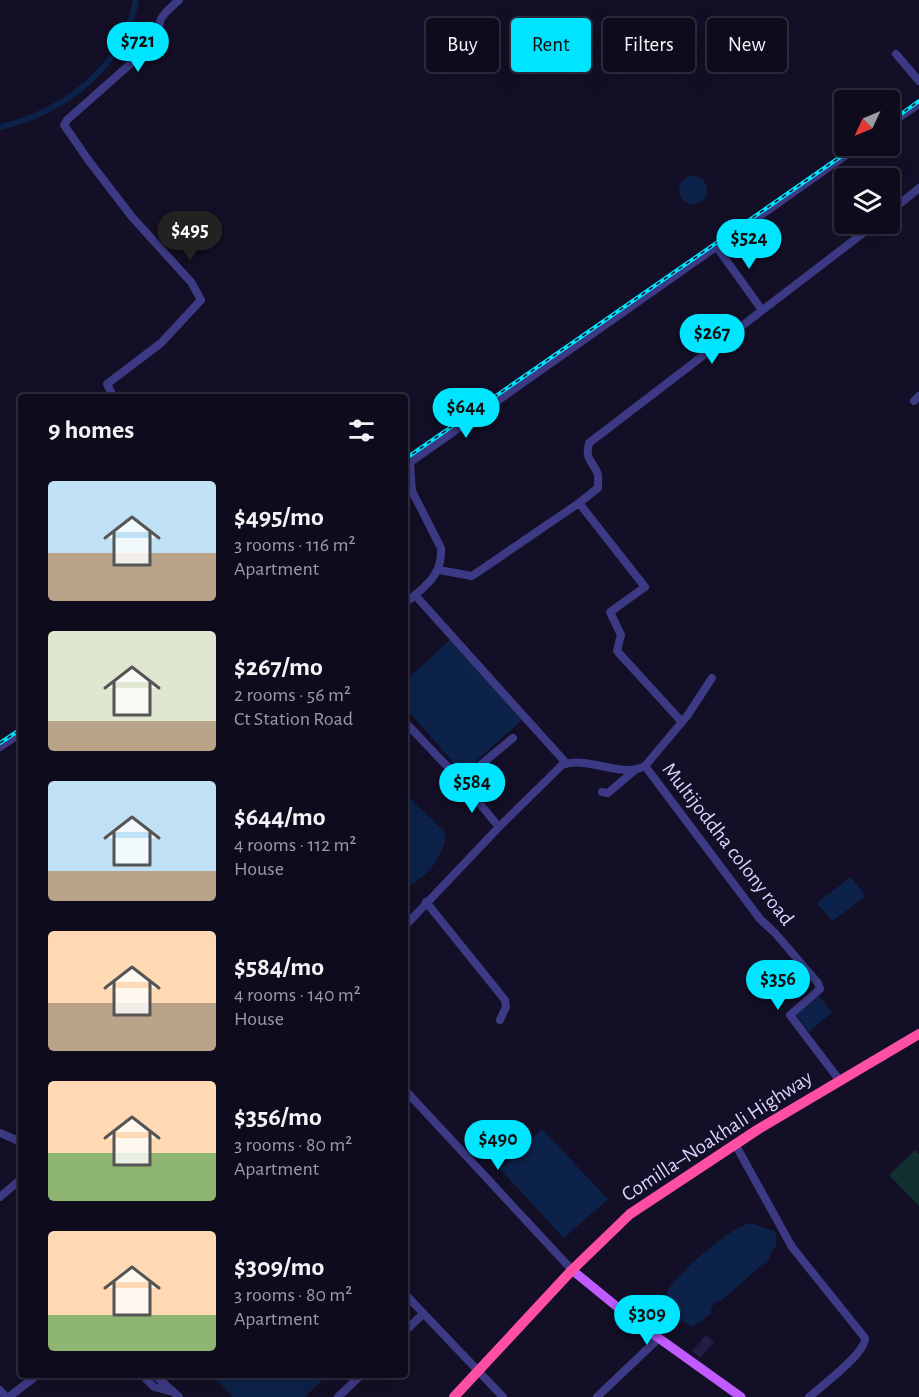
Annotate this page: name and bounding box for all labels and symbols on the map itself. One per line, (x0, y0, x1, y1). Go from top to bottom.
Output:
pin: $721 (102, 22, 174, 73)
north arrow (834, 90, 900, 156)
pin: $495 (154, 211, 226, 262)
pin: $524 (713, 219, 785, 270)
pin: $267 (676, 314, 748, 365)
pin: $644 (430, 388, 502, 439)
street label: Multijoddha colony road (658, 759, 798, 929)
pin: $584 (436, 763, 508, 814)
pin: $356 (742, 960, 814, 1011)
street label: Comilla–Noakhali Highway (618, 1067, 816, 1205)
pin: $490 (462, 1120, 534, 1171)
pin: $309 (611, 1295, 683, 1346)

